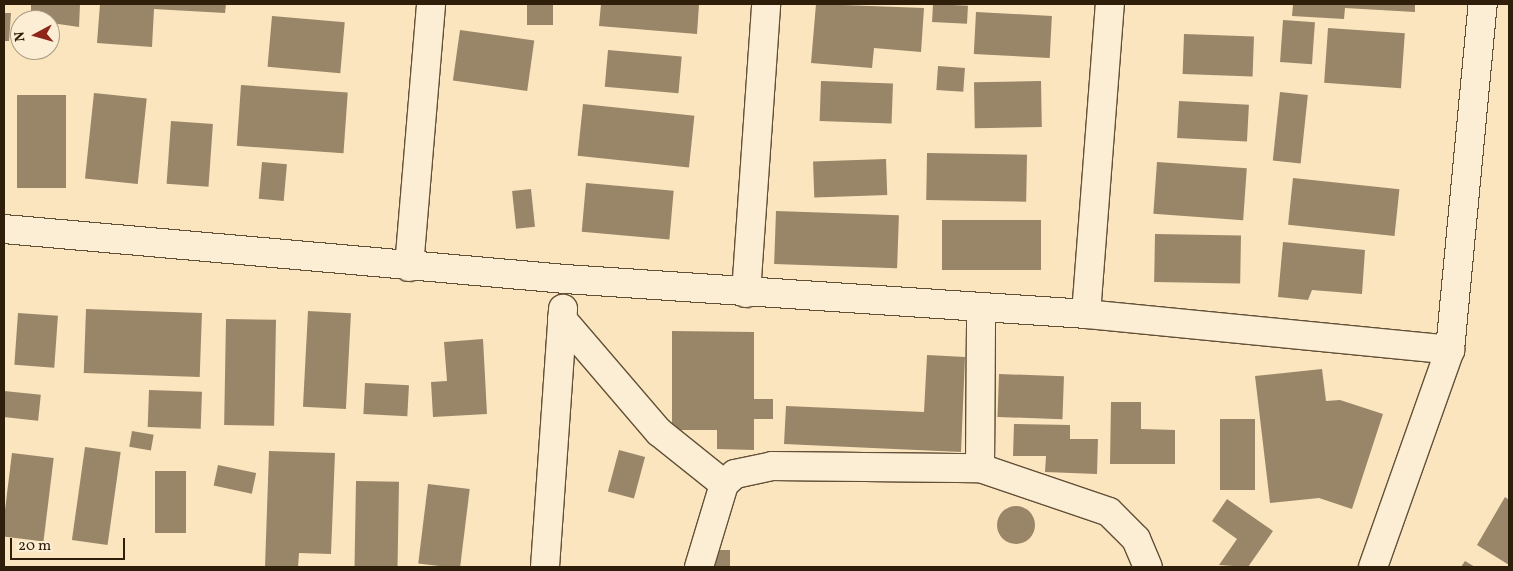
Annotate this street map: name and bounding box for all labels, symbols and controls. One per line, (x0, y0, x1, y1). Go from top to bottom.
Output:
north arrow (10, 10, 60, 60)
text: N (11, 30, 31, 43)
scale bar (12, 528, 128, 560)
text: 20 m (18, 536, 51, 557)

